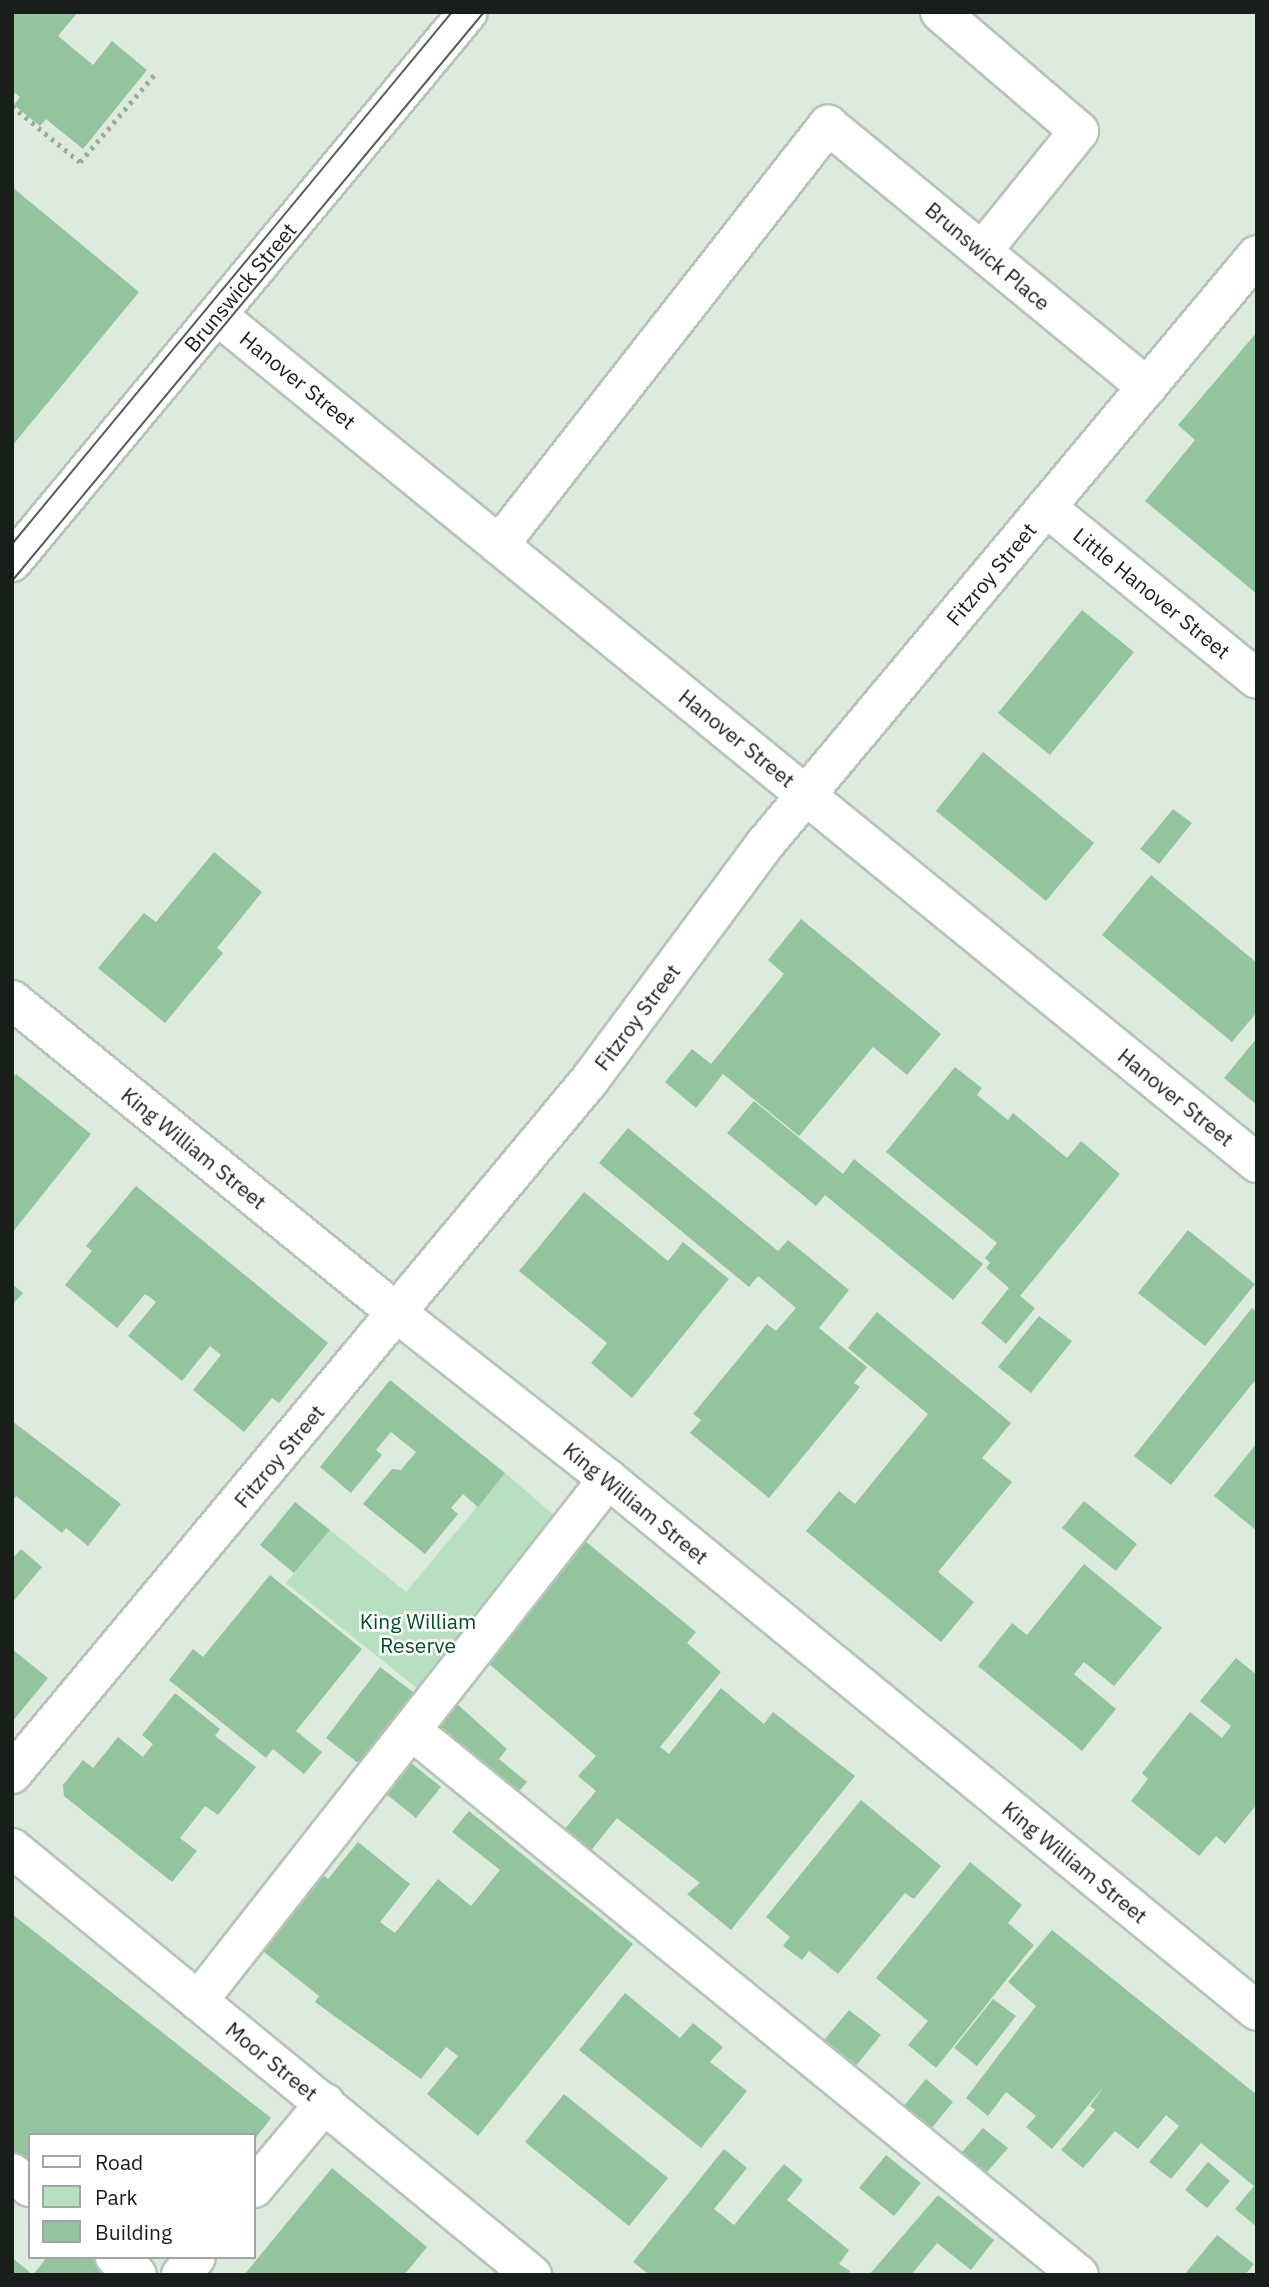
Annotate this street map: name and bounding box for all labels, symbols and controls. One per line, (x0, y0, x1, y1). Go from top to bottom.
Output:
street label: Brunswick Place (921, 197, 1055, 315)
street label: Brunswick Street (179, 217, 301, 357)
street label: Hanover Street (235, 326, 361, 434)
street label: Fitzroy Street (941, 517, 1041, 631)
street label: Little Hanover Street (1069, 522, 1235, 664)
street label: Hanover Street (674, 684, 800, 792)
street label: Fitzroy Street (589, 959, 685, 1075)
street label: Hanover Street (1113, 1043, 1239, 1151)
street label: King William Street (116, 1082, 272, 1214)
street label: Fitzroy Street (229, 1399, 329, 1513)
street label: King William Street (558, 1437, 714, 1569)
park label: King William Reserve (360, 1608, 476, 1658)
street label: King William Street (997, 1796, 1153, 1928)
street label: Moor Street (221, 2016, 323, 2106)
legend (28, 2133, 256, 2259)
text: Road (95, 2148, 143, 2176)
text: Park (95, 2183, 138, 2211)
text: Building (95, 2218, 172, 2246)

